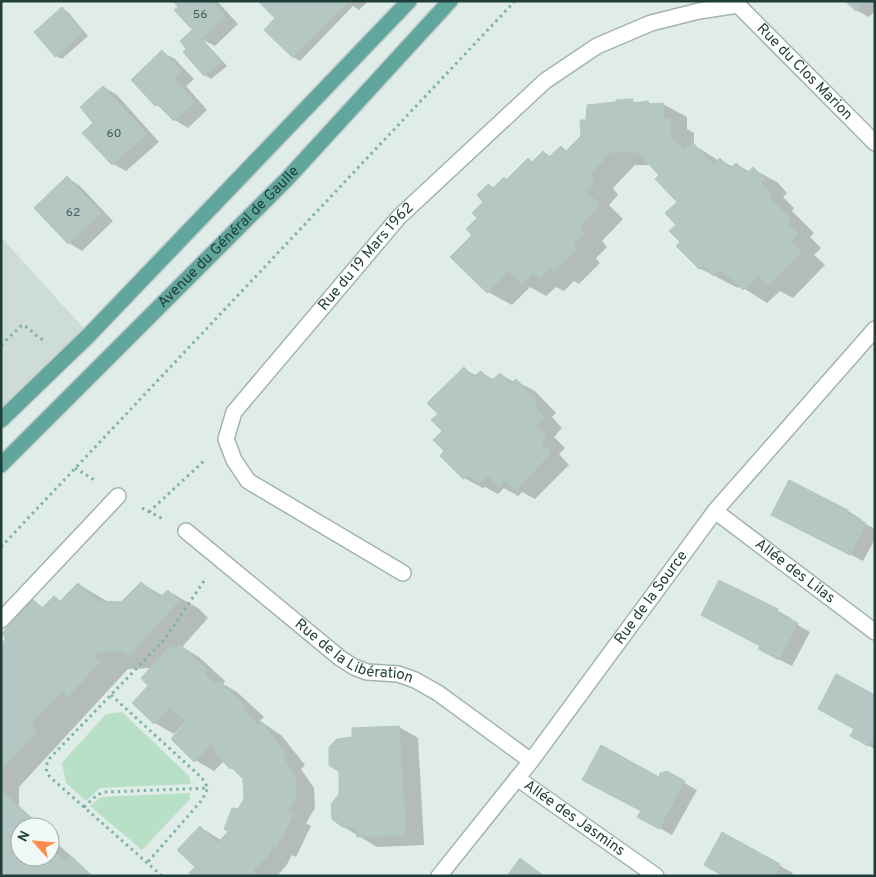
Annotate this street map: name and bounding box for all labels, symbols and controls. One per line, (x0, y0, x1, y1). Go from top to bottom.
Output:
house number: 56 (193, 7, 207, 23)
street label: Rue du Clos Marion (752, 20, 857, 124)
house number: 60 (107, 126, 121, 142)
street label: Avenue du Général de Gaulle (154, 162, 303, 312)
street label: Rue du 19 Mars 1962 (314, 199, 418, 315)
house number: 62 (66, 205, 80, 221)
street label: Allée des Lilas (751, 535, 839, 608)
street label: Rue de la Source (610, 547, 692, 648)
street label: Rue de la Libération (291, 615, 416, 688)
street label: Allée des Jasmins (520, 776, 629, 861)
north arrow (10, 817, 60, 867)
text: N (15, 828, 35, 845)

